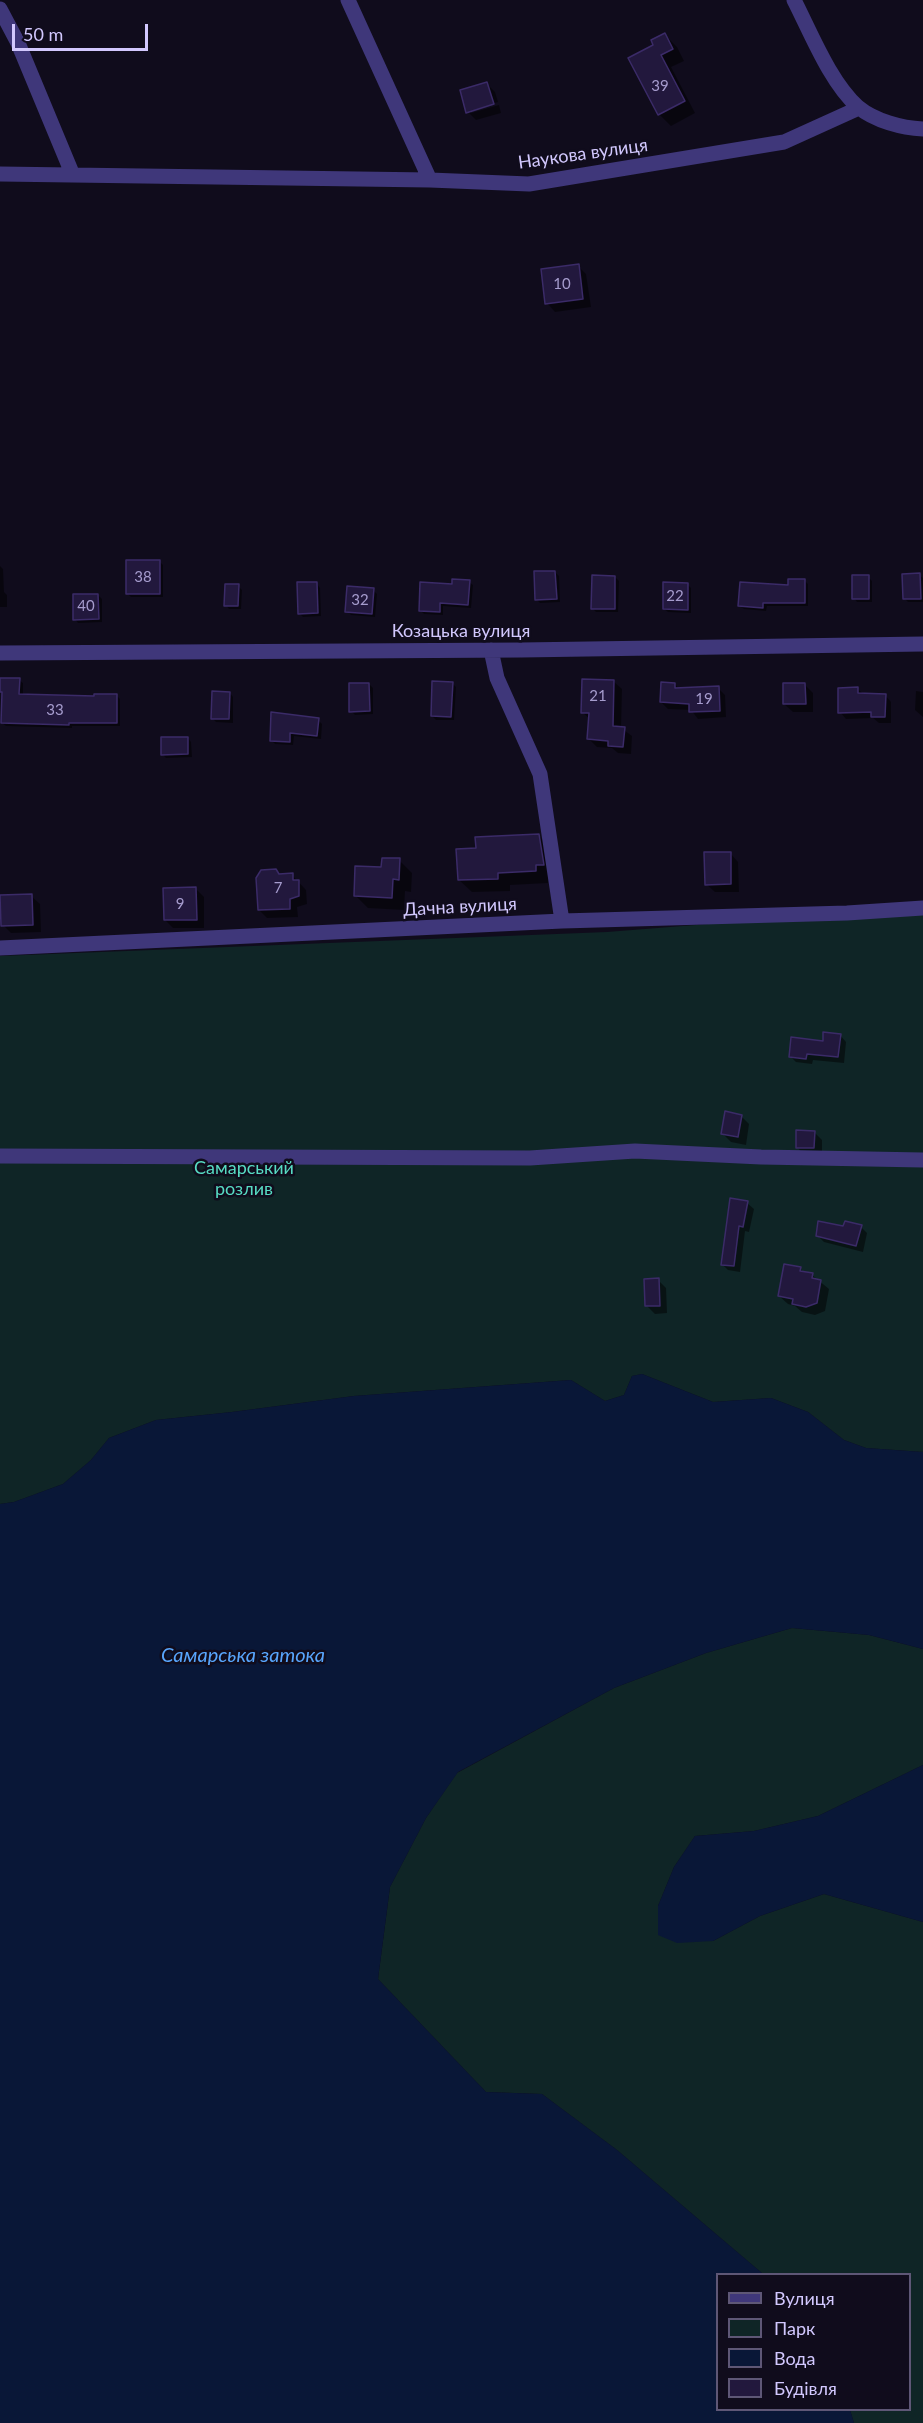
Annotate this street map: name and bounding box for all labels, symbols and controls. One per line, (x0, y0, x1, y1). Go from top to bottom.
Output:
scale bar (15, 12, 152, 50)
text: 50 m (23, 23, 63, 45)
house number: 39 (651, 77, 669, 95)
street label: Наукова вулиця (517, 134, 649, 174)
house number: 10 (553, 275, 571, 293)
house number: 38 (134, 568, 152, 586)
house number: 22 (666, 587, 684, 605)
house number: 32 (351, 591, 369, 609)
house number: 40 (77, 597, 95, 615)
street label: Козацька вулиця (392, 620, 530, 642)
house number: 21 (589, 687, 607, 705)
house number: 19 (695, 690, 713, 708)
house number: 33 (46, 701, 64, 719)
house number: 7 (274, 879, 282, 897)
street label: Дачна вулиця (403, 893, 517, 921)
house number: 9 (176, 895, 184, 913)
park label: Самарський розлив (194, 1157, 294, 1200)
water label: Самарська затока (161, 1644, 325, 1668)
legend (716, 2273, 911, 2411)
text: Вулиця (774, 2287, 835, 2309)
text: Парк (774, 2317, 815, 2339)
text: Вода (774, 2347, 815, 2369)
text: Будівля (774, 2377, 837, 2399)

